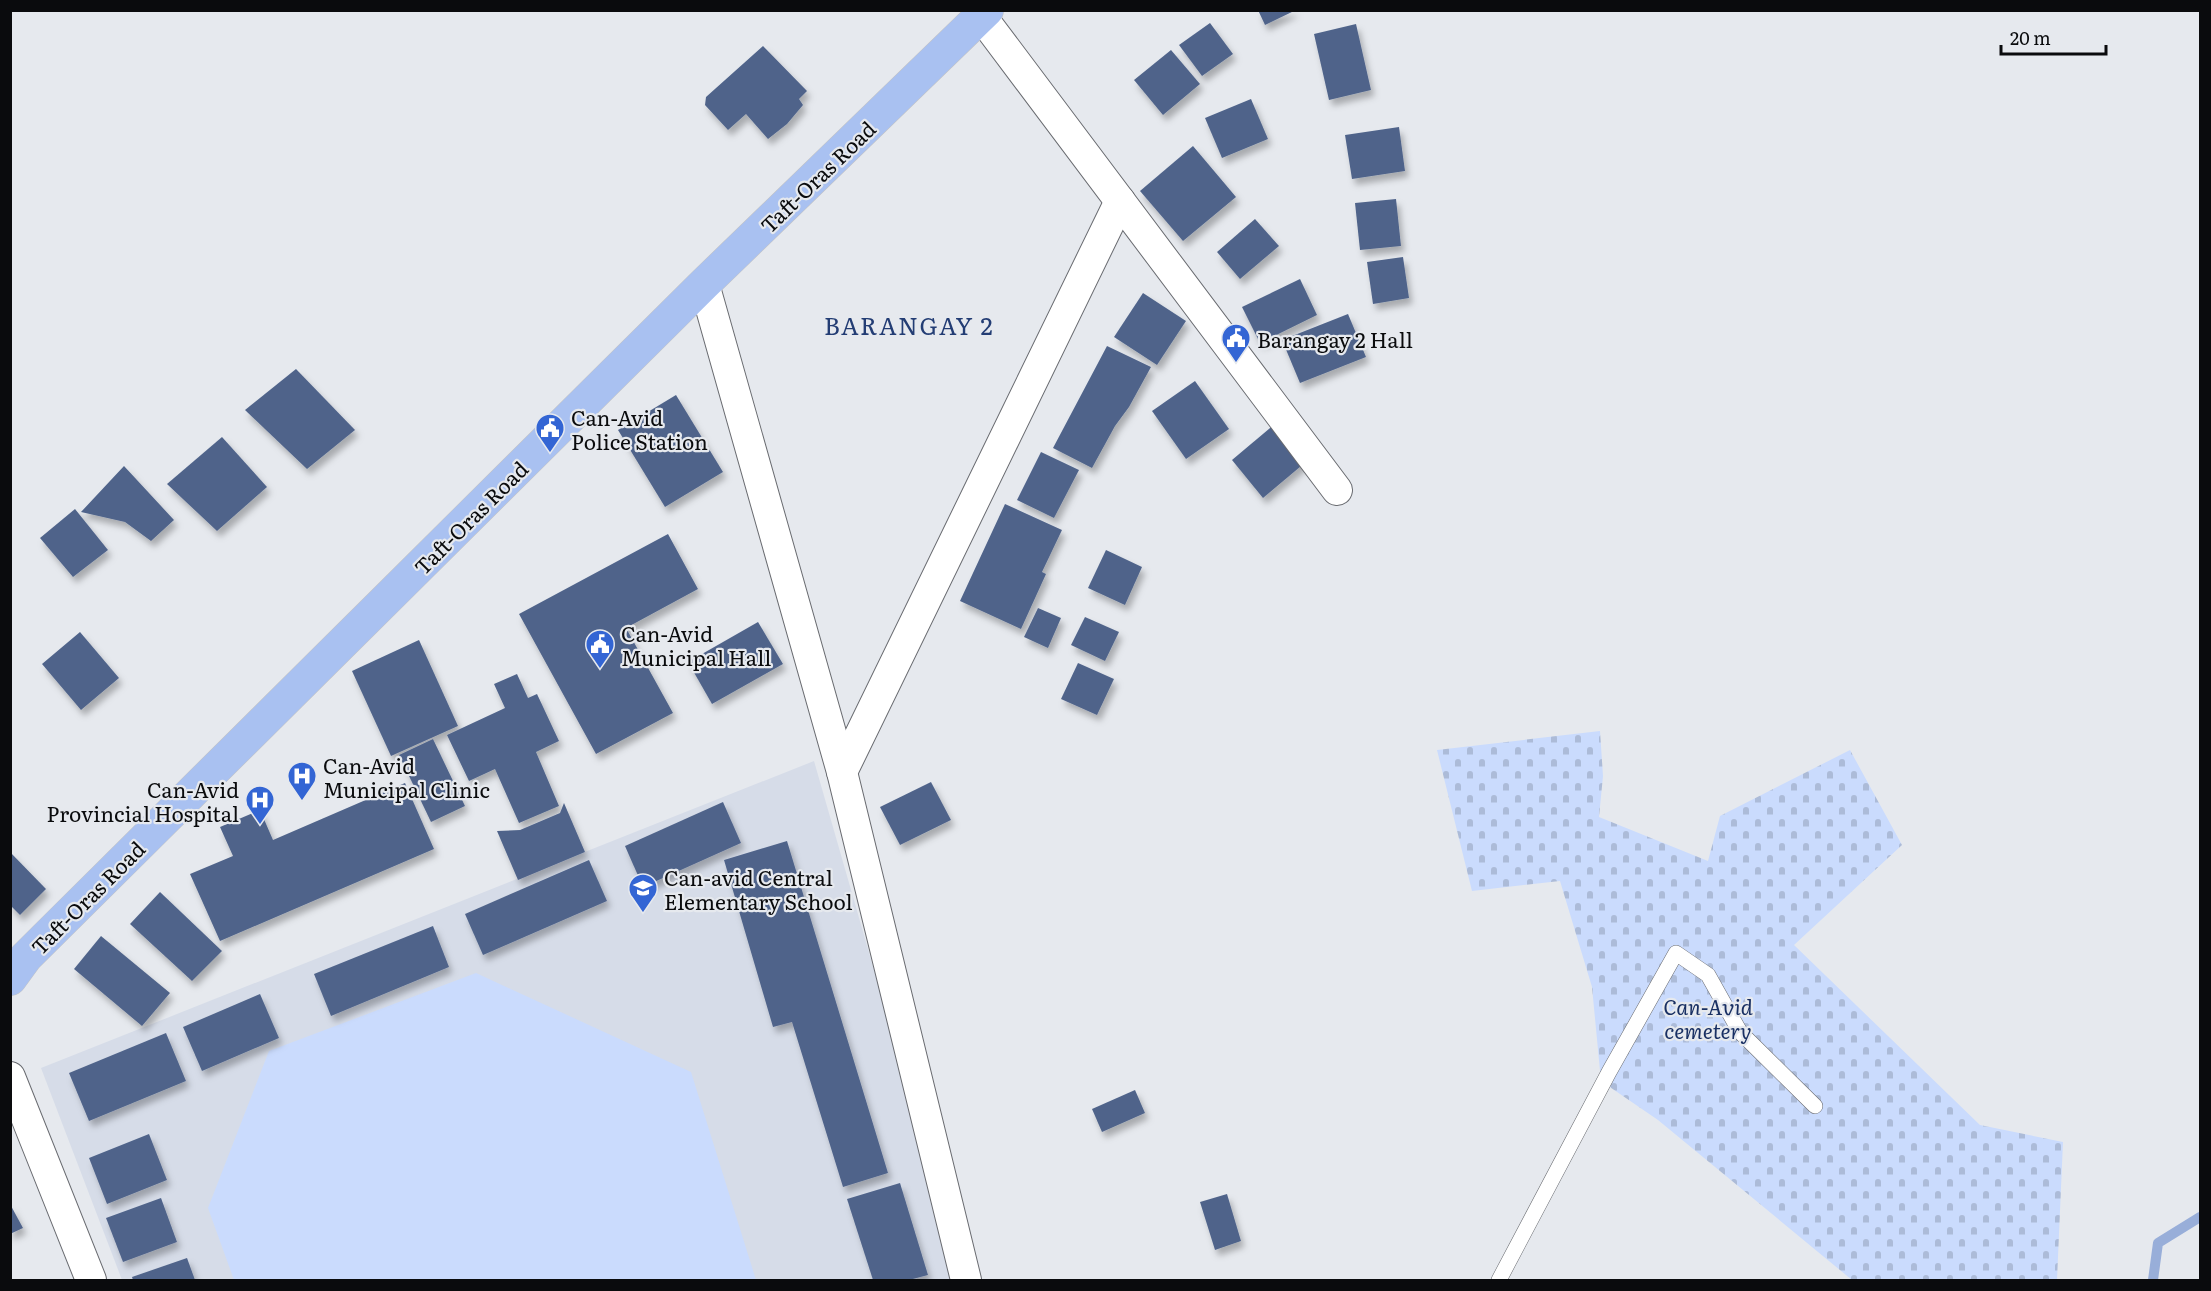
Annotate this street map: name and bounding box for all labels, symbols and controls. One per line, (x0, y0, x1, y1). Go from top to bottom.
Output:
scale bar (2001, 18, 2106, 56)
text: 20 m (2010, 24, 2051, 51)
street label: Taft-Oras Road (752, 113, 882, 239)
district label: BARANGAY 2 (824, 307, 994, 342)
public building icon: Barangay 2 Hall (1220, 322, 1252, 364)
place label: Barangay 2 Hall (1257, 323, 1413, 354)
place label: Can-Avid Police Station (571, 401, 708, 456)
public building icon: Can-Avid Police Station (534, 412, 566, 454)
street label: Taft-Oras Road (406, 453, 534, 581)
place label: Can-Avid Municipal Hall (621, 617, 771, 672)
public building icon: Can-Avid Municipal Hall (584, 628, 616, 670)
place label: Can-Avid Municipal Clinic (323, 749, 490, 804)
hospital icon: Can-Avid Municipal Clinic (286, 760, 318, 802)
place label: Can-Avid Provincial Hospital (47, 773, 239, 828)
hospital icon: Can-Avid Provincial Hospital (244, 784, 276, 826)
street label: Taft-Oras Road (23, 833, 151, 961)
place label: Can-avid Central Elementary School (664, 861, 853, 916)
school or university icon: Can-avid Central Elementary School (627, 872, 659, 914)
park label: Can-Avid cemetery (1663, 990, 1753, 1045)

